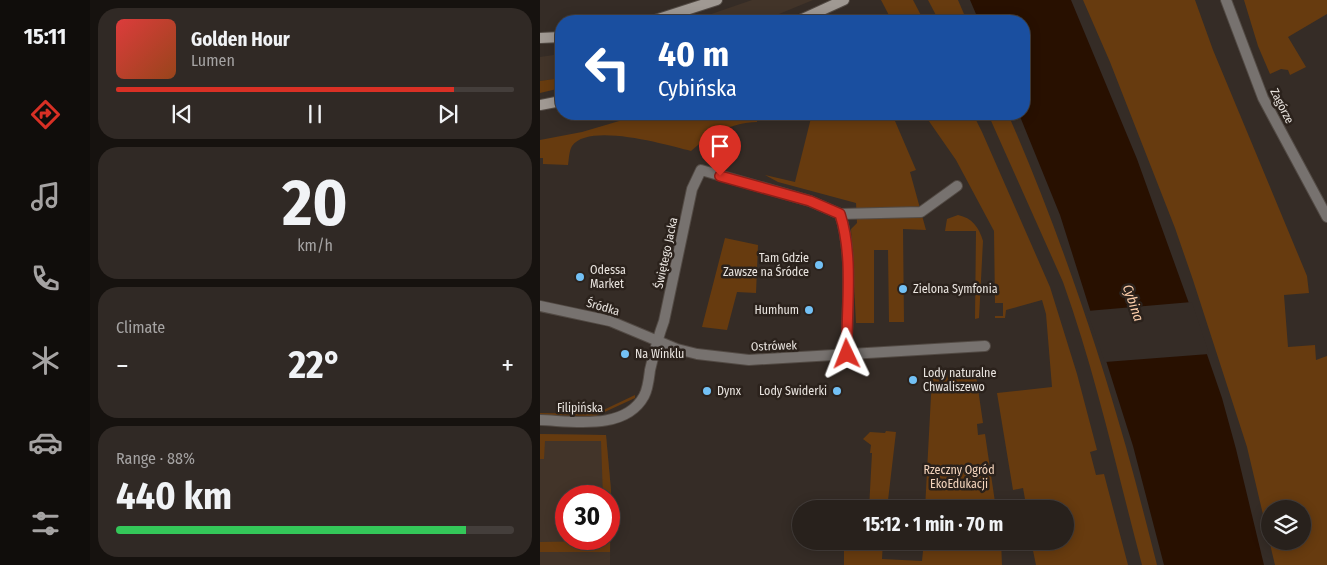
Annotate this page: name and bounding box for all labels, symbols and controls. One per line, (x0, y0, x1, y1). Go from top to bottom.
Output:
text: 15:11 (24, 23, 66, 50)
text: Golden Hour (191, 28, 290, 51)
text: 40 m (658, 33, 729, 75)
icon: left (575, 35, 640, 100)
text: Lumen (191, 51, 235, 70)
text: Cybińska (658, 75, 737, 102)
street label: Zagórze (1267, 86, 1297, 126)
icon: directions (28, 97, 63, 132)
icon: previous (168, 100, 196, 128)
icon: pause (301, 100, 329, 128)
icon: next (434, 100, 462, 128)
pin (699, 125, 741, 176)
icon: arrive (706, 132, 734, 160)
text: 20 (282, 164, 348, 242)
icon: music (28, 179, 63, 214)
street label: Świętego Jacka (651, 216, 680, 290)
text: km/h (297, 236, 333, 255)
place label: Tam Gdzie Zawsze na Śródce (723, 251, 809, 279)
marker: Tam Gdzie Zawsze na Śródce (813, 259, 825, 271)
icon: phone (28, 261, 63, 296)
place label: Odessa Market (590, 263, 626, 291)
marker: Odessa Market (574, 271, 586, 283)
place label: Zielona Symfonia (913, 282, 998, 296)
water label: Cybina (1119, 282, 1147, 324)
marker: Zielona Symfonia (897, 283, 909, 295)
street label: Śródka (585, 295, 622, 318)
place label: Humhum (754, 303, 799, 317)
marker: Humhum (803, 304, 815, 316)
text: Climate (116, 318, 165, 337)
position arrow (820, 327, 872, 379)
street label: Ostrówek (751, 338, 798, 354)
text: 22° (288, 342, 341, 388)
icon: climate (28, 343, 63, 378)
place label: Na Winklu (635, 347, 684, 361)
marker: Na Winklu (619, 348, 631, 360)
text: − (116, 349, 129, 382)
text: + (501, 349, 514, 382)
place label: Lody naturalne Chwaliszewo (923, 366, 996, 394)
marker: Lody naturalne Chwaliszewo (907, 374, 919, 386)
place label: Dynx (717, 384, 742, 398)
place label: Lody Swiderki (759, 384, 827, 398)
marker: Dynx (701, 385, 713, 397)
marker: Lody Swiderki (831, 385, 843, 397)
street label: Filipińska (557, 401, 603, 415)
icon: car (28, 425, 63, 460)
text: Range · 88% (116, 449, 195, 468)
park label: Rzeczny Ogród EkoEdukacji (923, 463, 995, 491)
text: 440 km (116, 473, 232, 519)
speed limit sign: 30 (555, 485, 620, 550)
map controls (1261, 500, 1311, 550)
button: layers (1261, 500, 1311, 550)
icon: filters (28, 506, 63, 541)
text: 15:12 · 1 min · 70 m (863, 513, 1003, 536)

